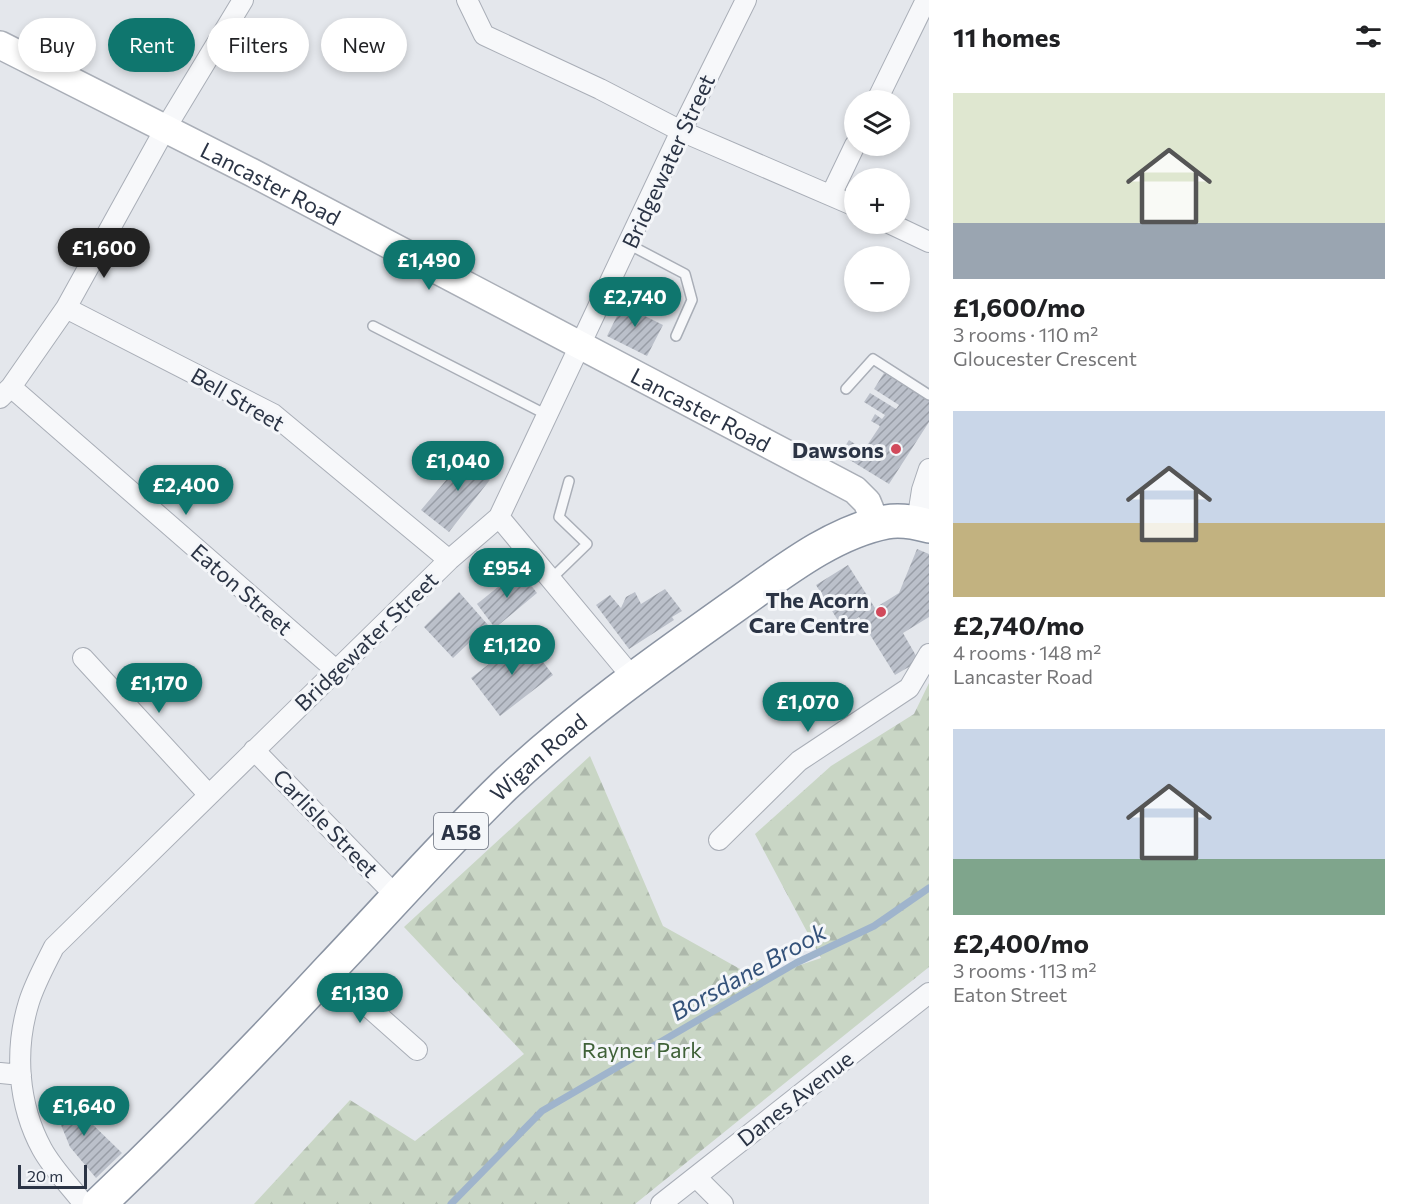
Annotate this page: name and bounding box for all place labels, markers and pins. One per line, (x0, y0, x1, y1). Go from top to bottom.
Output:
pin: £1,600 (55, 228, 153, 279)
pin: £1,490 (380, 240, 478, 291)
pin: £2,740 (586, 277, 684, 328)
place label: Dawsons (792, 436, 884, 463)
pin: £1,040 (409, 441, 507, 492)
marker: Dawsons (889, 442, 903, 456)
pin: £2,400 (137, 465, 235, 516)
pin: £954 (471, 548, 543, 599)
place label: The Acorn Care Centre (749, 586, 869, 638)
marker: The Acorn Care Centre (874, 605, 888, 619)
pin: £1,120 (463, 625, 561, 676)
pin: £1,170 (110, 663, 208, 714)
pin: £1,070 (759, 682, 857, 733)
pin: £1,130 (311, 973, 409, 1024)
pin: £1,640 (35, 1086, 133, 1137)

